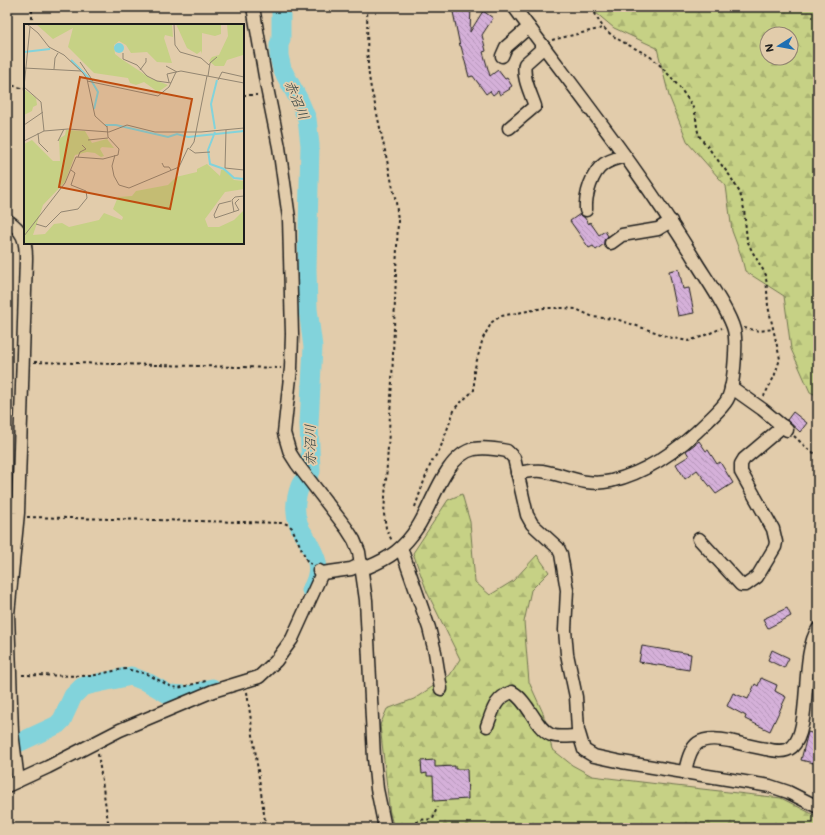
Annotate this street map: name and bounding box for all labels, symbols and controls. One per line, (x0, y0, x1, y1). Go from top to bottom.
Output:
inset map (24, 24, 244, 244)
north arrow (759, 26, 799, 66)
text: N (761, 42, 777, 54)
water label: 赤沼川 (281, 77, 314, 123)
water label: 赤沼川 (300, 424, 319, 466)

